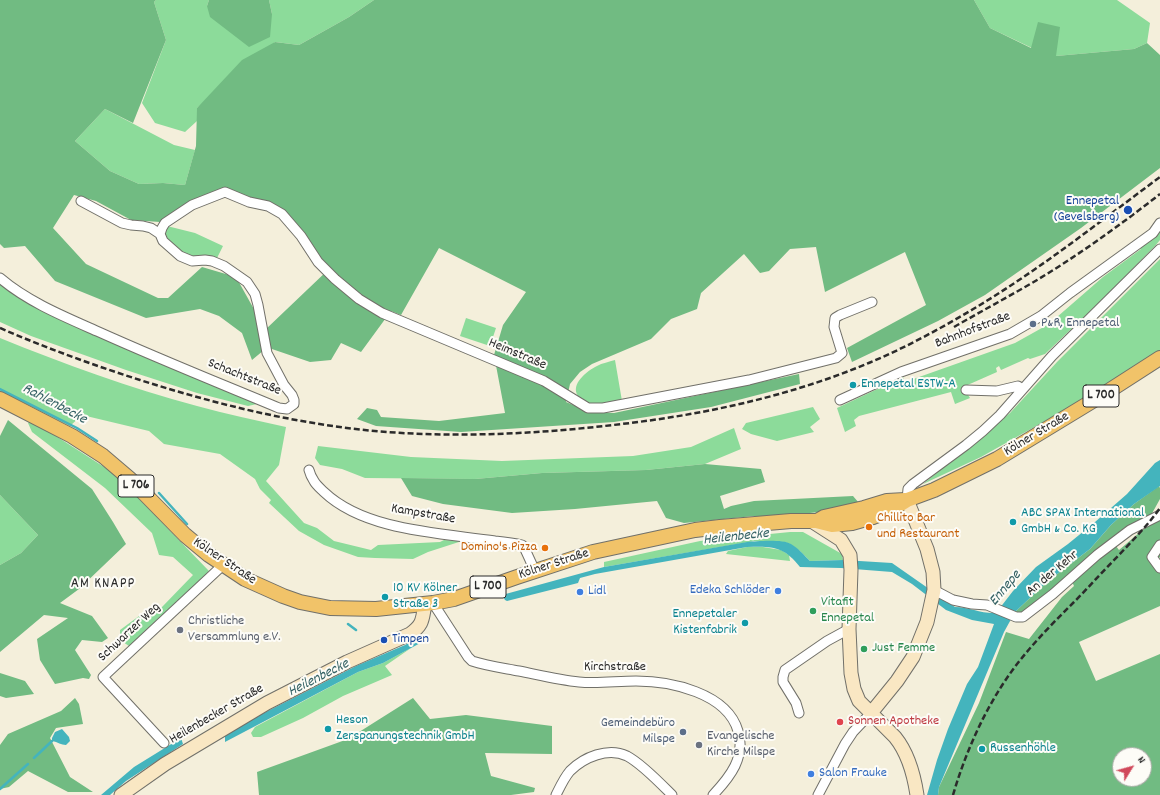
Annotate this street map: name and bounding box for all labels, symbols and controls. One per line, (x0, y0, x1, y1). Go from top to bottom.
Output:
place label: Ennepetal (Gevelsberg) (1054, 194, 1119, 226)
marker: Ennepetal (Gevelsberg) (1122, 204, 1134, 216)
street label: Bahnhofstraße (933, 309, 1013, 353)
place label: P&R, Ennepetal (1041, 316, 1119, 332)
marker: P&R, Ennepetal (1028, 319, 1038, 329)
street label: Heimstraße (486, 335, 548, 375)
street label: Schachtstraße (205, 356, 283, 400)
place label: Ennepetal ESTW-A (861, 377, 956, 393)
marker: Ennepetal ESTW-A (848, 380, 858, 390)
water label: Rahlenbecke (19, 381, 89, 429)
road number: L 700 (1083, 385, 1119, 407)
street label: Kölner Straße (1001, 409, 1073, 461)
road number: L 706 (118, 475, 154, 497)
street label: Kampstraße (390, 501, 456, 529)
place label: ABC SPAX International GmbH & Co. KG (1021, 506, 1144, 538)
place label: Chillito Bar und Restaurant (877, 511, 959, 544)
marker: ABC SPAX International GmbH & Co. KG (1008, 517, 1018, 527)
marker: Chillito Bar und Restaurant (864, 522, 874, 532)
water label: Heilenbecke (702, 526, 770, 550)
street label: Kölner Straße (189, 535, 259, 589)
place label: Domino's Pizza (461, 540, 537, 556)
marker: Domino's Pizza (540, 543, 550, 553)
street label: Kölner Straße (517, 546, 591, 584)
street label: An der Kehr (1024, 547, 1082, 601)
water label: Ennepe (986, 568, 1026, 610)
district label: AM KNAPP (71, 576, 135, 594)
road number: L 700 (470, 576, 506, 598)
place label: 10 KV Kölner Straße 3 (393, 581, 457, 614)
place label: Edeka Schlöder (690, 583, 770, 599)
place label: Lidl (588, 584, 606, 600)
marker: Edeka Schlöder (773, 586, 783, 596)
marker: Lidl (575, 587, 585, 597)
marker: 10 KV Kölner Straße 3 (380, 592, 390, 602)
place label: Vitafit Ennepetal (821, 595, 874, 628)
street label: Schwarzer Weg (95, 600, 165, 666)
marker: Vitafit Ennepetal (808, 606, 818, 616)
place label: Ennepetaler Kistenfabrik (673, 607, 737, 640)
place label: Christliche Versammlung e.V. (188, 614, 280, 646)
marker: Ennepetaler Kistenfabrik (740, 618, 750, 628)
marker: Christliche Versammlung e.V. (175, 625, 185, 635)
place label: Timpen (392, 632, 429, 648)
marker: Timpen (379, 635, 389, 645)
place label: Just Femme (872, 641, 935, 657)
marker: Just Femme (859, 644, 869, 654)
water label: Heilenbecke (286, 656, 352, 702)
street label: Kirchstraße (584, 660, 646, 676)
street label: Heilenbecker Straße (167, 681, 267, 749)
place label: Heson Zerspanungstechnik GmbH (336, 713, 475, 746)
place label: Sonnen Apotheke (848, 714, 939, 730)
place label: Gemeindebüro Milspe (601, 716, 675, 748)
marker: Sonnen Apotheke (835, 717, 845, 727)
marker: Heson Zerspanungstechnik GmbH (323, 724, 333, 734)
marker: Gemeindebüro Milspe (678, 727, 688, 737)
place label: Evangelische Kirche Milspe (707, 729, 775, 762)
marker: Evangelische Kirche Milspe (694, 740, 704, 750)
place label: Russenhöhle (990, 741, 1056, 757)
marker: Russenhöhle (977, 744, 987, 754)
north arrow (1112, 747, 1152, 787)
text: N (1133, 753, 1149, 767)
place label: Salon Frauke (819, 766, 887, 782)
marker: Salon Frauke (806, 769, 816, 779)

